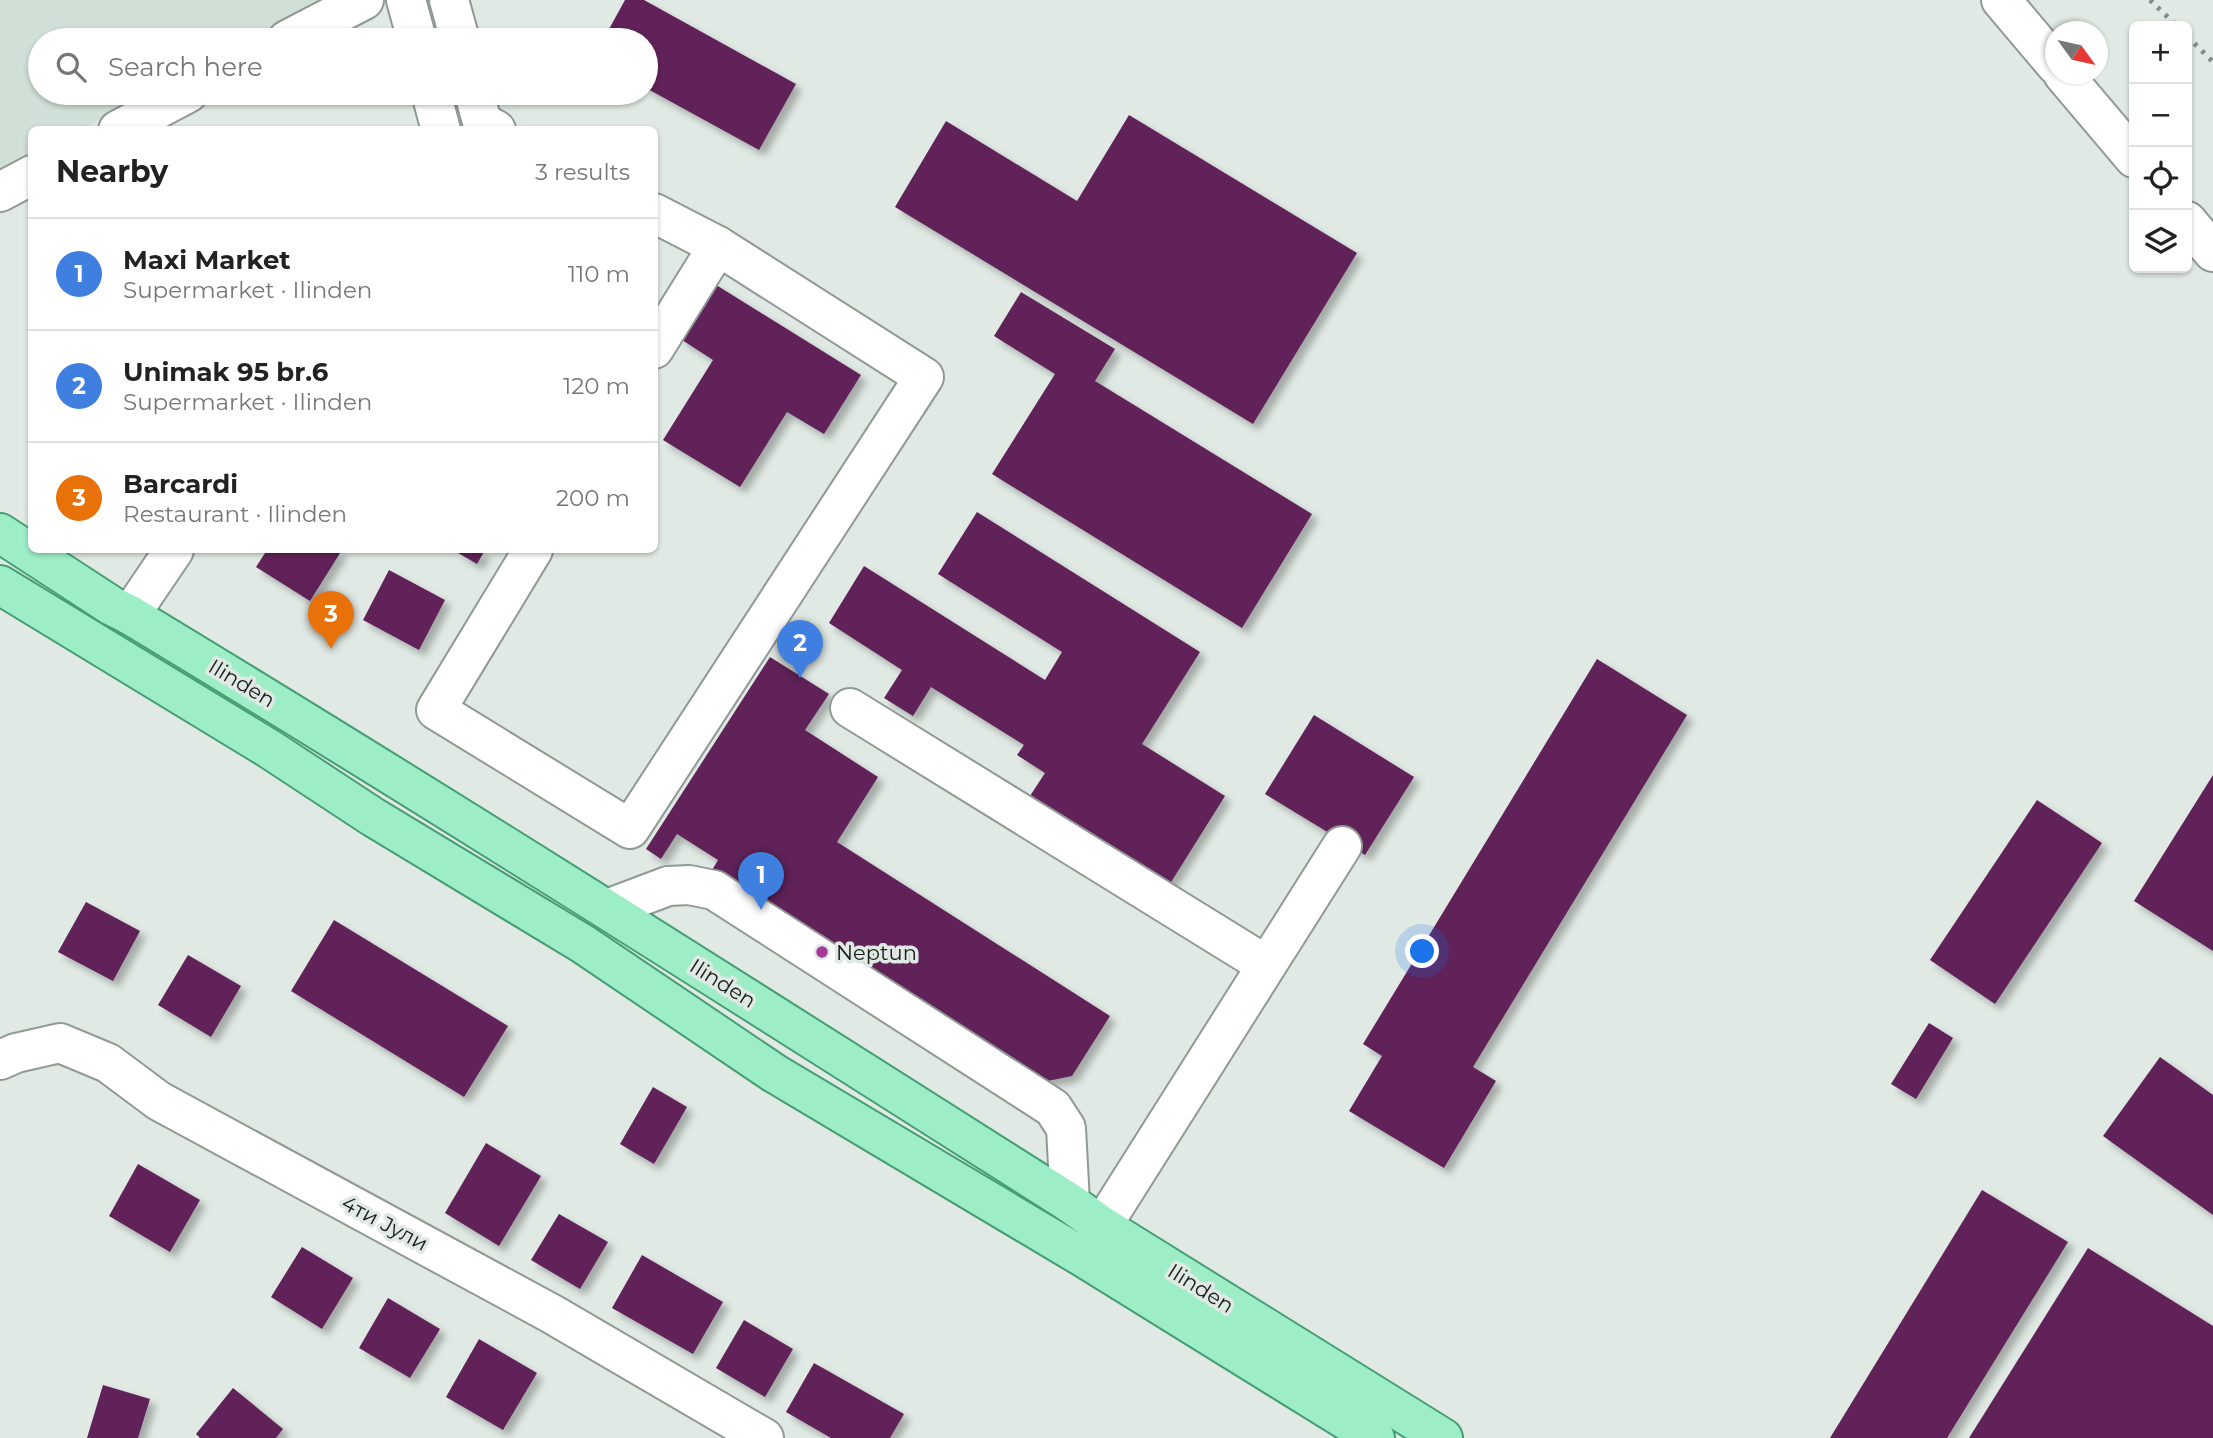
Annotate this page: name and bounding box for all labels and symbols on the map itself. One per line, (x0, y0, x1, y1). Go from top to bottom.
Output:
north arrow (2045, 21, 2108, 84)
pin: 3 (308, 591, 354, 649)
pin: 2 (777, 620, 823, 678)
street label: Ilinden (204, 653, 280, 713)
pin: 1 (738, 852, 784, 910)
your location (1405, 934, 1439, 968)
place label: Neptun (836, 940, 917, 965)
marker: Neptun (814, 944, 830, 960)
street label: Ilinden (685, 953, 761, 1013)
street label: 4ти Јули (338, 1190, 432, 1256)
street label: Ilinden (1163, 1258, 1239, 1318)

